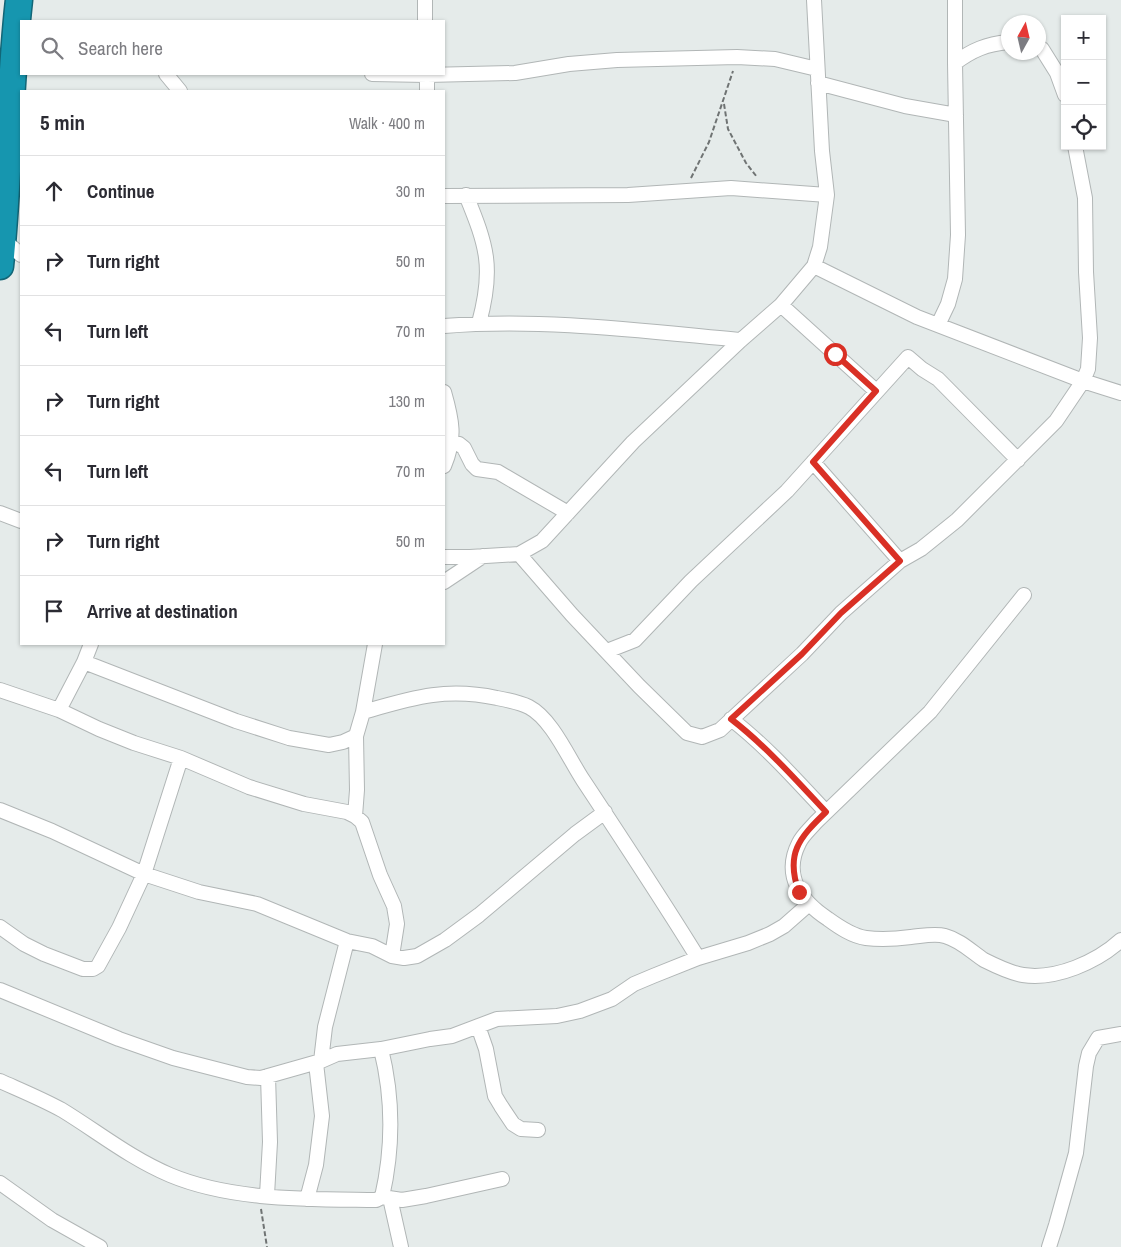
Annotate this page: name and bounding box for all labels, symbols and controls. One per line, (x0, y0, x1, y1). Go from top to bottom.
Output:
north arrow (1001, 15, 1046, 60)
map controls (1061, 15, 1106, 150)
button: + (1061, 15, 1106, 60)
search box (20, 20, 445, 75)
icon: search (38, 34, 66, 62)
text: Search here (78, 35, 163, 61)
button: − (1061, 60, 1106, 105)
button: locate (1061, 105, 1106, 150)
text: 5 min (40, 108, 85, 137)
text: Walk · 400 m (349, 112, 425, 134)
icon: ahead (40, 177, 68, 205)
text: Continue (87, 178, 155, 204)
text: 30 m (396, 180, 425, 202)
icon: right (40, 247, 68, 275)
text: Turn right (87, 248, 159, 274)
text: 50 m (396, 250, 425, 272)
icon: left (40, 317, 68, 345)
text: Turn left (87, 318, 148, 344)
text: 70 m (396, 320, 425, 342)
route start (824, 343, 847, 366)
icon: right (40, 387, 68, 415)
text: Turn right (87, 388, 159, 414)
text: 130 m (389, 390, 425, 412)
icon: left (40, 457, 68, 485)
text: Turn left (87, 458, 148, 484)
text: 70 m (396, 460, 425, 482)
icon: right (40, 527, 68, 555)
text: Turn right (87, 528, 159, 554)
text: 50 m (396, 530, 425, 552)
icon: arrive (40, 597, 68, 625)
text: Arrive at destination (87, 598, 238, 624)
route end (788, 881, 811, 904)

